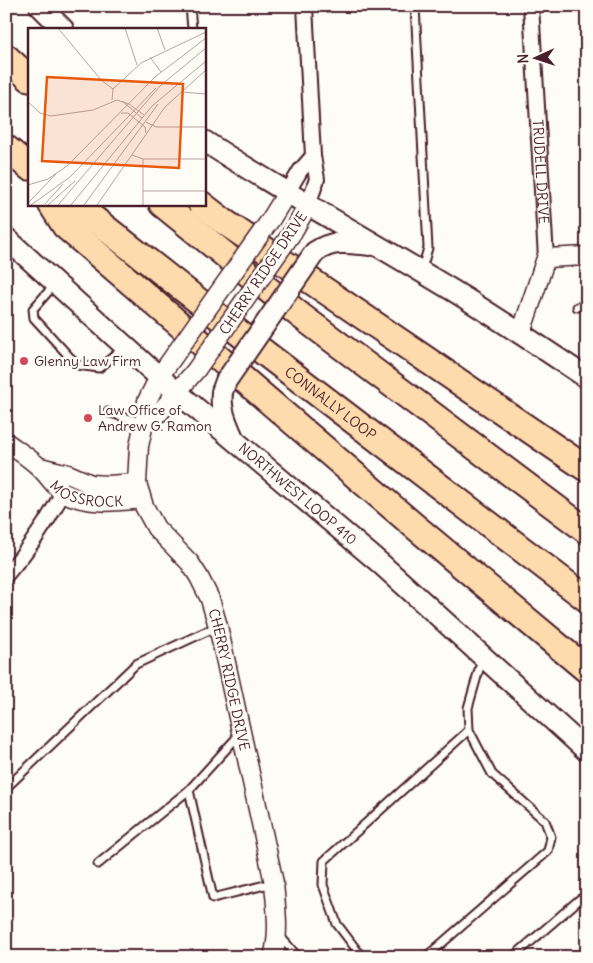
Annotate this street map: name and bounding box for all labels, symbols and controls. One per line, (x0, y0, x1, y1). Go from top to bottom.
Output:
inset map (28, 28, 205, 205)
north arrow (510, 32, 560, 82)
text: N (514, 53, 532, 64)
street label: TRUDELL DRIVE (529, 119, 553, 224)
street label: CHERRY RIDGE DRIVE (215, 208, 311, 338)
place label: Glenny Law Firm (34, 352, 141, 370)
marker: Glenny Law Firm (18, 355, 30, 367)
street label: CONNALLY LOOP (281, 363, 380, 444)
place label: Law Office of Andrew G. Ramon (98, 401, 212, 435)
marker: Law Office of Andrew G. Ramon (82, 412, 94, 424)
street label: NORTHWEST LOOP 410 (235, 439, 361, 549)
street label: MOSSROCK (46, 477, 124, 511)
street label: CHERRY RIDGE DRIVE (204, 606, 254, 752)

